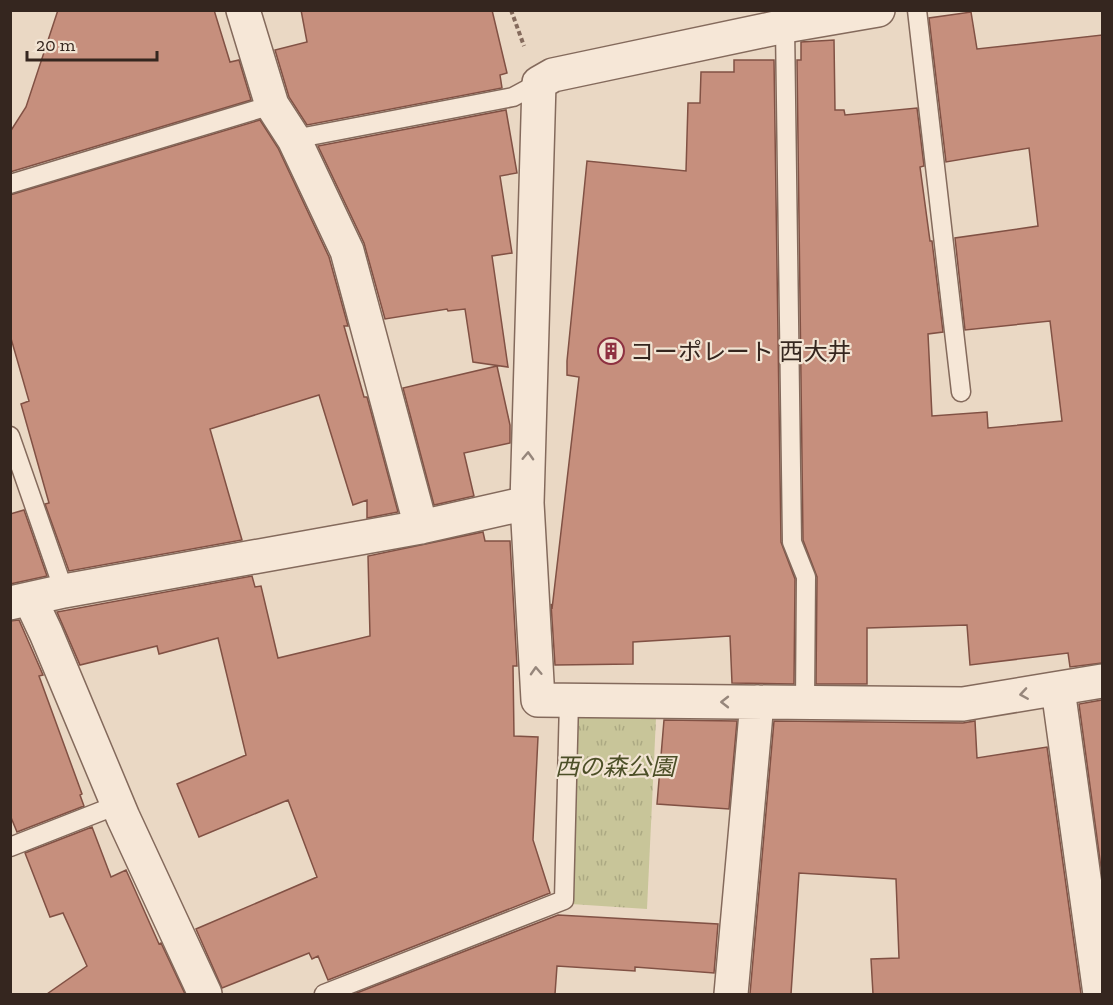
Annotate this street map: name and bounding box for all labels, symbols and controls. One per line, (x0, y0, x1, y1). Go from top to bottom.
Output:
scale bar (27, 24, 158, 62)
text: 20 m (36, 34, 76, 56)
building icon: コーポレート 西大井 (596, 336, 626, 366)
place label: コーポレート 西大井 (630, 337, 851, 366)
one-way arrow (522, 451, 535, 460)
one-way arrow (530, 667, 543, 676)
one-way arrow (1019, 688, 1029, 700)
one-way arrow (720, 696, 729, 708)
park label: 西の森公園 (555, 752, 678, 781)

